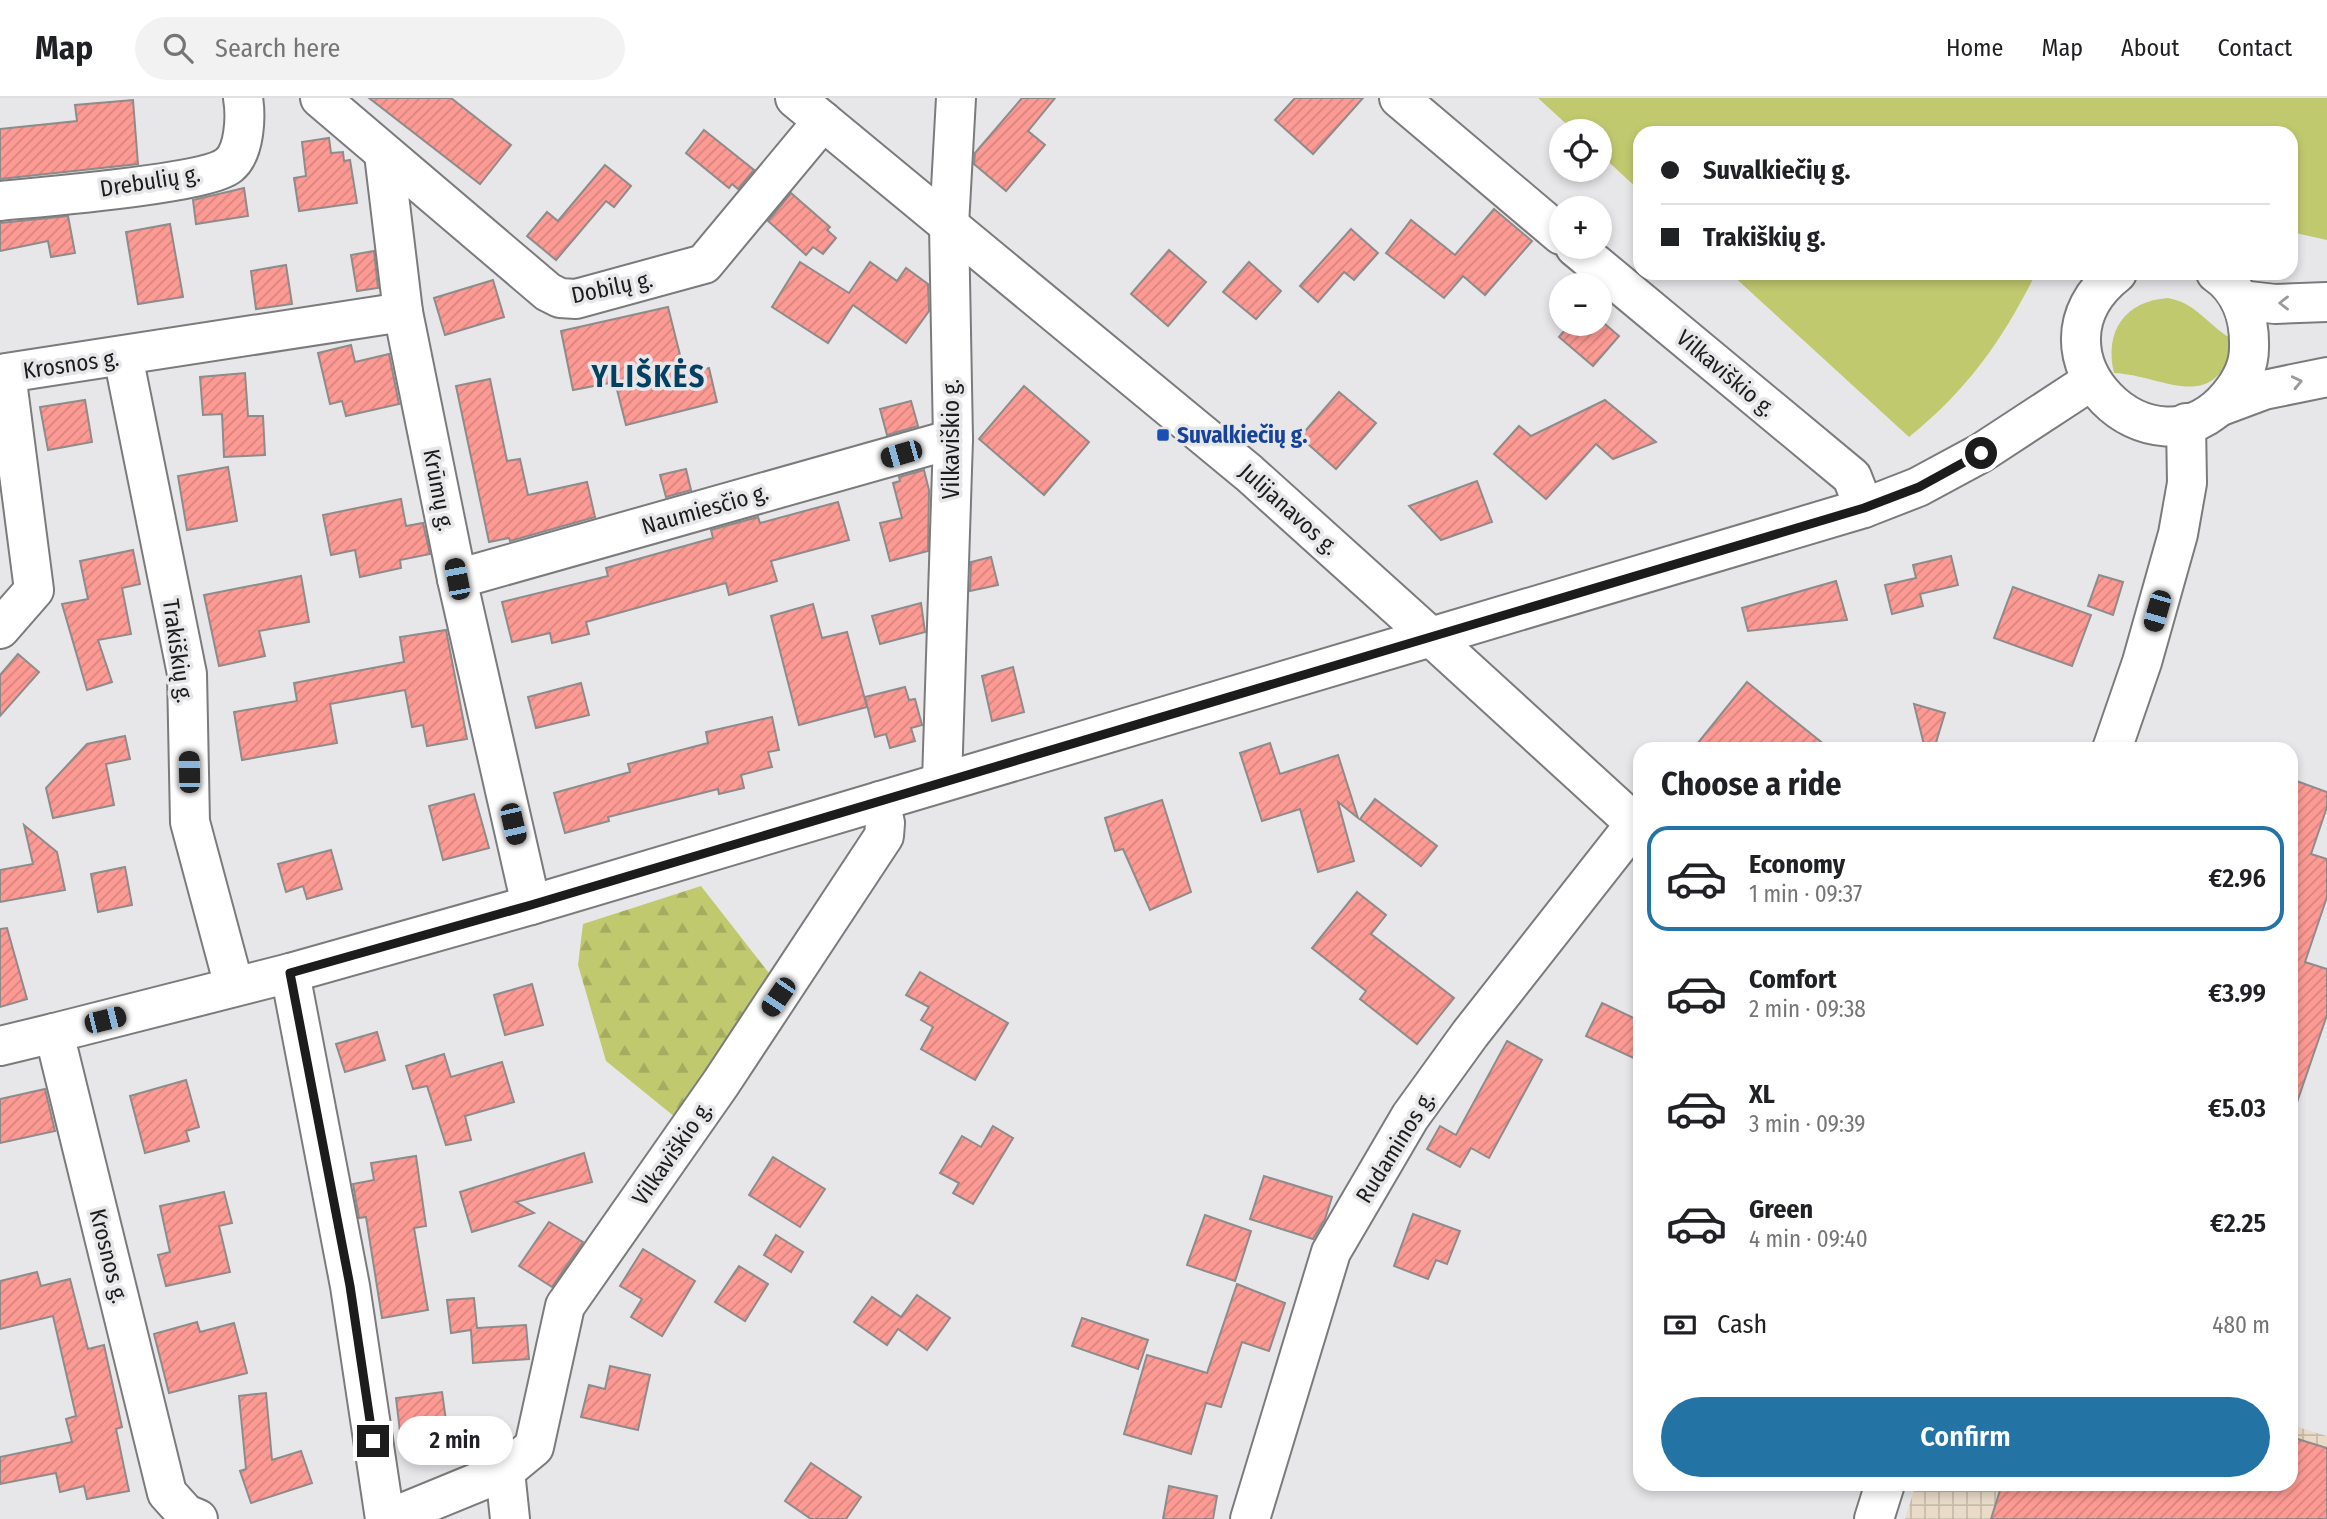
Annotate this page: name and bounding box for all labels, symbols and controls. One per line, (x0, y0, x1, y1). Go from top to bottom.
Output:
search box (135, 17, 625, 80)
text: Map (35, 28, 93, 68)
icon: search (159, 29, 197, 67)
text: Search here (215, 33, 340, 64)
text: Home (1946, 34, 2003, 62)
text: Map (2041, 34, 2083, 62)
text: About (2121, 34, 2179, 62)
text: Contact (2217, 34, 2292, 62)
map controls (1549, 119, 1612, 336)
button: locate (1549, 119, 1612, 182)
text: Suvalkiečių g. (1703, 155, 1850, 186)
street label: Drebulių g. (98, 159, 202, 203)
button: + (1549, 196, 1612, 259)
text: Trakiškių g. (1703, 222, 1826, 253)
street label: Dobilų g. (569, 265, 655, 309)
button: − (1549, 273, 1612, 336)
one-way arrow (2278, 295, 2288, 311)
street label: Vilkaviškio g. (1671, 324, 1781, 422)
street label: Krosnos g. (21, 343, 121, 385)
district label: YLIŠKĖS (591, 357, 706, 395)
one-way arrow (2291, 376, 2303, 390)
street label: Vilkaviškio g. (937, 379, 965, 499)
place label: Suvalkiečių g. (1177, 421, 1307, 449)
marker: Suvalkiečių g. (1155, 427, 1171, 443)
route start (1965, 437, 1997, 469)
car (878, 438, 925, 470)
street label: Krūmų g. (417, 447, 461, 533)
street label: Julijanavos g. (1234, 457, 1344, 561)
street label: Naumiesčio g. (638, 478, 772, 540)
car (443, 556, 472, 602)
car (2142, 588, 2173, 634)
street label: Trakiškių g. (157, 597, 199, 705)
car (179, 751, 200, 793)
text: Choose a ride (1661, 765, 1842, 803)
car (499, 801, 528, 847)
icon: car (1665, 847, 1728, 910)
text: Economy (1749, 849, 1845, 880)
text: €2.96 (2209, 863, 2266, 894)
text: 1 min · 09:37 (1749, 880, 1862, 908)
icon: car (1665, 962, 1728, 1025)
text: Comfort (1749, 964, 1837, 995)
car (758, 974, 799, 1020)
text: €3.99 (2208, 978, 2266, 1009)
text: 2 min · 09:38 (1749, 995, 1866, 1023)
car (83, 1005, 128, 1035)
icon: car (1665, 1077, 1728, 1140)
text: XL (1749, 1079, 1775, 1110)
street label: Rudaminos g. (1350, 1086, 1440, 1208)
text: €5.03 (2208, 1093, 2266, 1124)
street label: Vilkaviškio g. (626, 1096, 718, 1210)
text: 3 min · 09:39 (1749, 1110, 1865, 1138)
icon: car (1665, 1192, 1728, 1255)
text: Green (1749, 1194, 1813, 1225)
street label: Krosnos g. (84, 1206, 134, 1306)
text: €2.25 (2210, 1208, 2266, 1239)
text: 4 min · 09:40 (1749, 1225, 1868, 1253)
icon: cash (1661, 1306, 1699, 1344)
text: Cash (1717, 1309, 1767, 1340)
text: 480 m (2212, 1311, 2270, 1339)
button: Confirm (1661, 1397, 2270, 1477)
callout: 2 min (398, 1416, 513, 1466)
route end (357, 1425, 389, 1457)
text: 2 min (429, 1426, 481, 1454)

